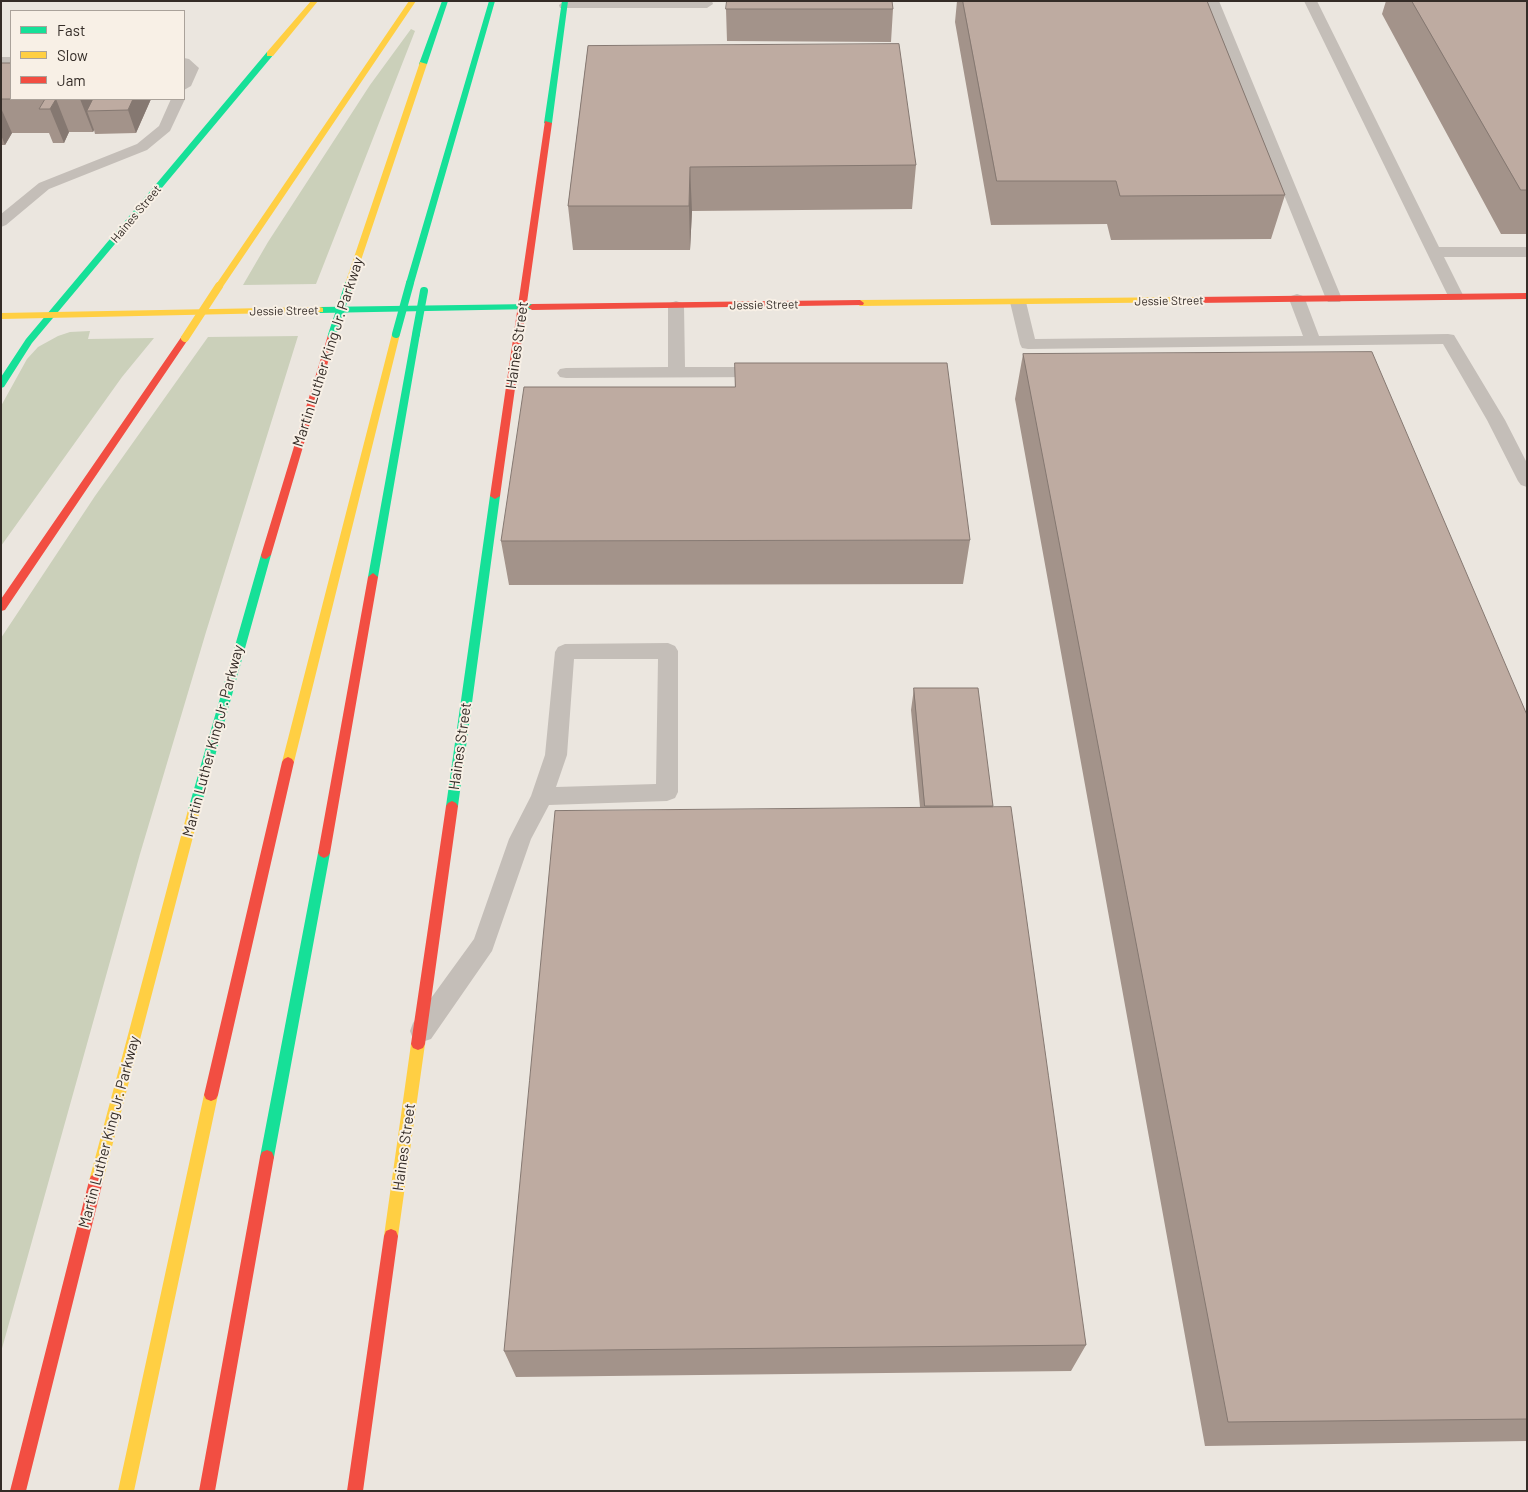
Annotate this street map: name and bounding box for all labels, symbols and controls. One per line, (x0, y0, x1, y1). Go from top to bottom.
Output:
legend (10, 10, 185, 100)
text: Fast (57, 21, 85, 39)
text: Slow (57, 46, 88, 64)
text: Jam (57, 71, 86, 89)
street label: Haines Street (108, 182, 164, 246)
street label: Martin Luther King Jr. Parkway (289, 255, 367, 449)
street label: Jessie Street (1134, 293, 1204, 309)
street label: Jessie Street (729, 297, 799, 313)
street label: Haines Street (502, 300, 532, 390)
street label: Jessie Street (249, 303, 319, 319)
street label: Martin Luther King Jr. Parkway (179, 643, 247, 839)
street label: Haines Street (445, 701, 475, 791)
street label: Martin Luther King Jr. Parkway (75, 1034, 143, 1230)
street label: Haines Street (389, 1102, 419, 1192)

